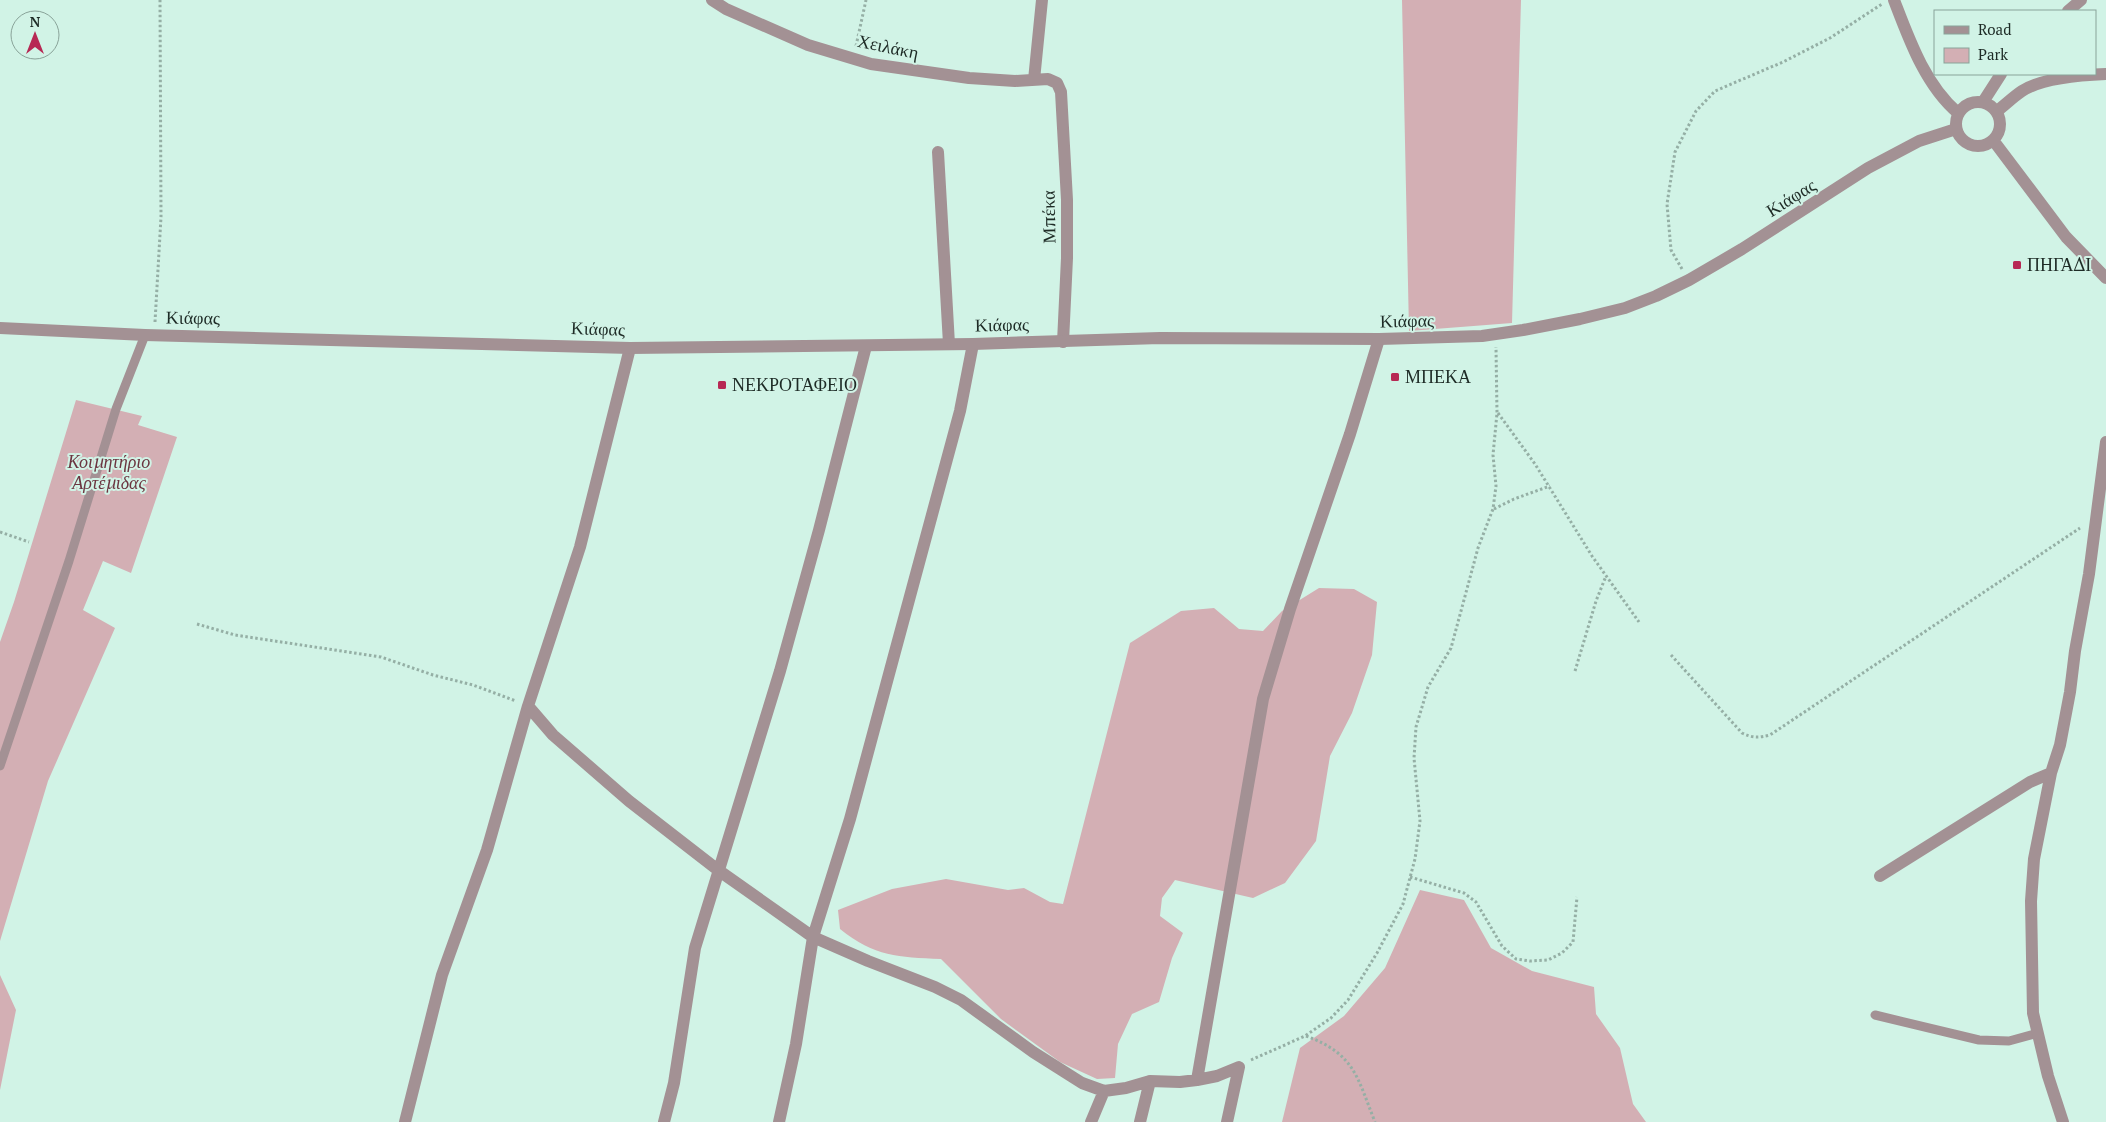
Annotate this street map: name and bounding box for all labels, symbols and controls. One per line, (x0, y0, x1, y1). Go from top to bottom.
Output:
north arrow (10, 10, 60, 60)
legend (1934, 10, 2096, 75)
text: N (30, 12, 41, 31)
text: Road (1978, 19, 2011, 39)
street label: Χειλάκη (855, 28, 921, 64)
text: Park (1978, 44, 2008, 64)
street label: Κιάφας (1761, 173, 1820, 222)
street label: Μπέκα (1036, 190, 1060, 244)
place label: ΠΗΓΑΔΙ (2027, 252, 2091, 276)
marker: ΠΗΓΑΔΙ (2011, 259, 2023, 271)
street label: Κιάφας (166, 305, 220, 329)
street label: Κιάφας (1380, 308, 1434, 332)
street label: Κιάφας (975, 312, 1029, 336)
street label: Κιάφας (571, 315, 626, 341)
place label: ΜΠΕΚΑ (1405, 364, 1471, 388)
marker: ΜΠΕΚΑ (1389, 371, 1401, 383)
place label: ΝΕΚΡΟΤΑΦΕΙΟ (732, 372, 857, 396)
marker: ΝΕΚΡΟΤΑΦΕΙΟ (716, 379, 728, 391)
park label: Κοιμητήριο Αρτέμιδας (67, 449, 150, 494)

